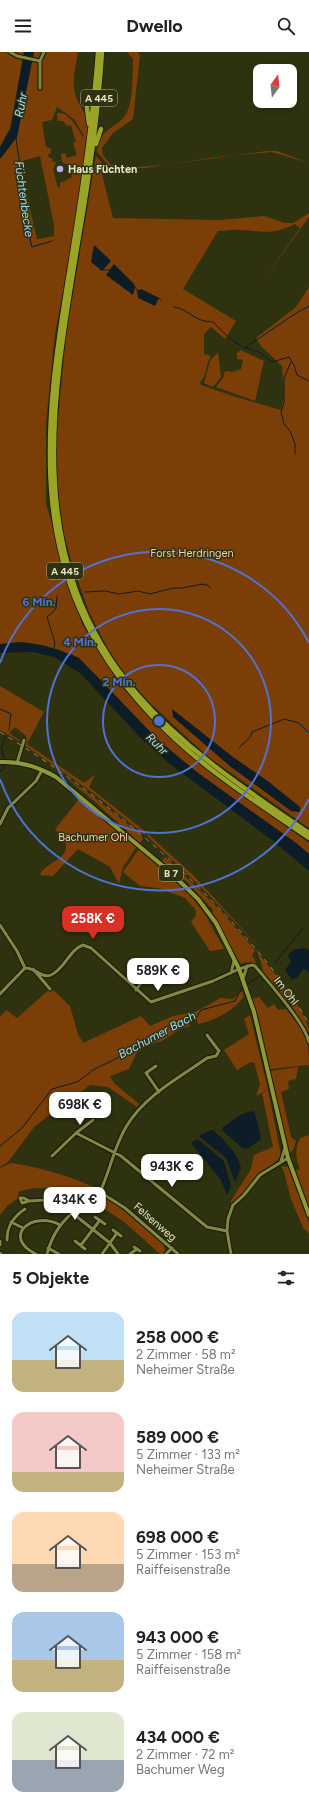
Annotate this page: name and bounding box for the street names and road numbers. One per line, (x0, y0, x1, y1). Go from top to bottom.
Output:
road number: A 445 (81, 90, 117, 106)
road number: A 445 (47, 563, 83, 579)
road number: B 7 (159, 865, 183, 881)
street label: Im Ohl (271, 974, 301, 1008)
street label: Felsenweg (131, 1200, 179, 1244)

